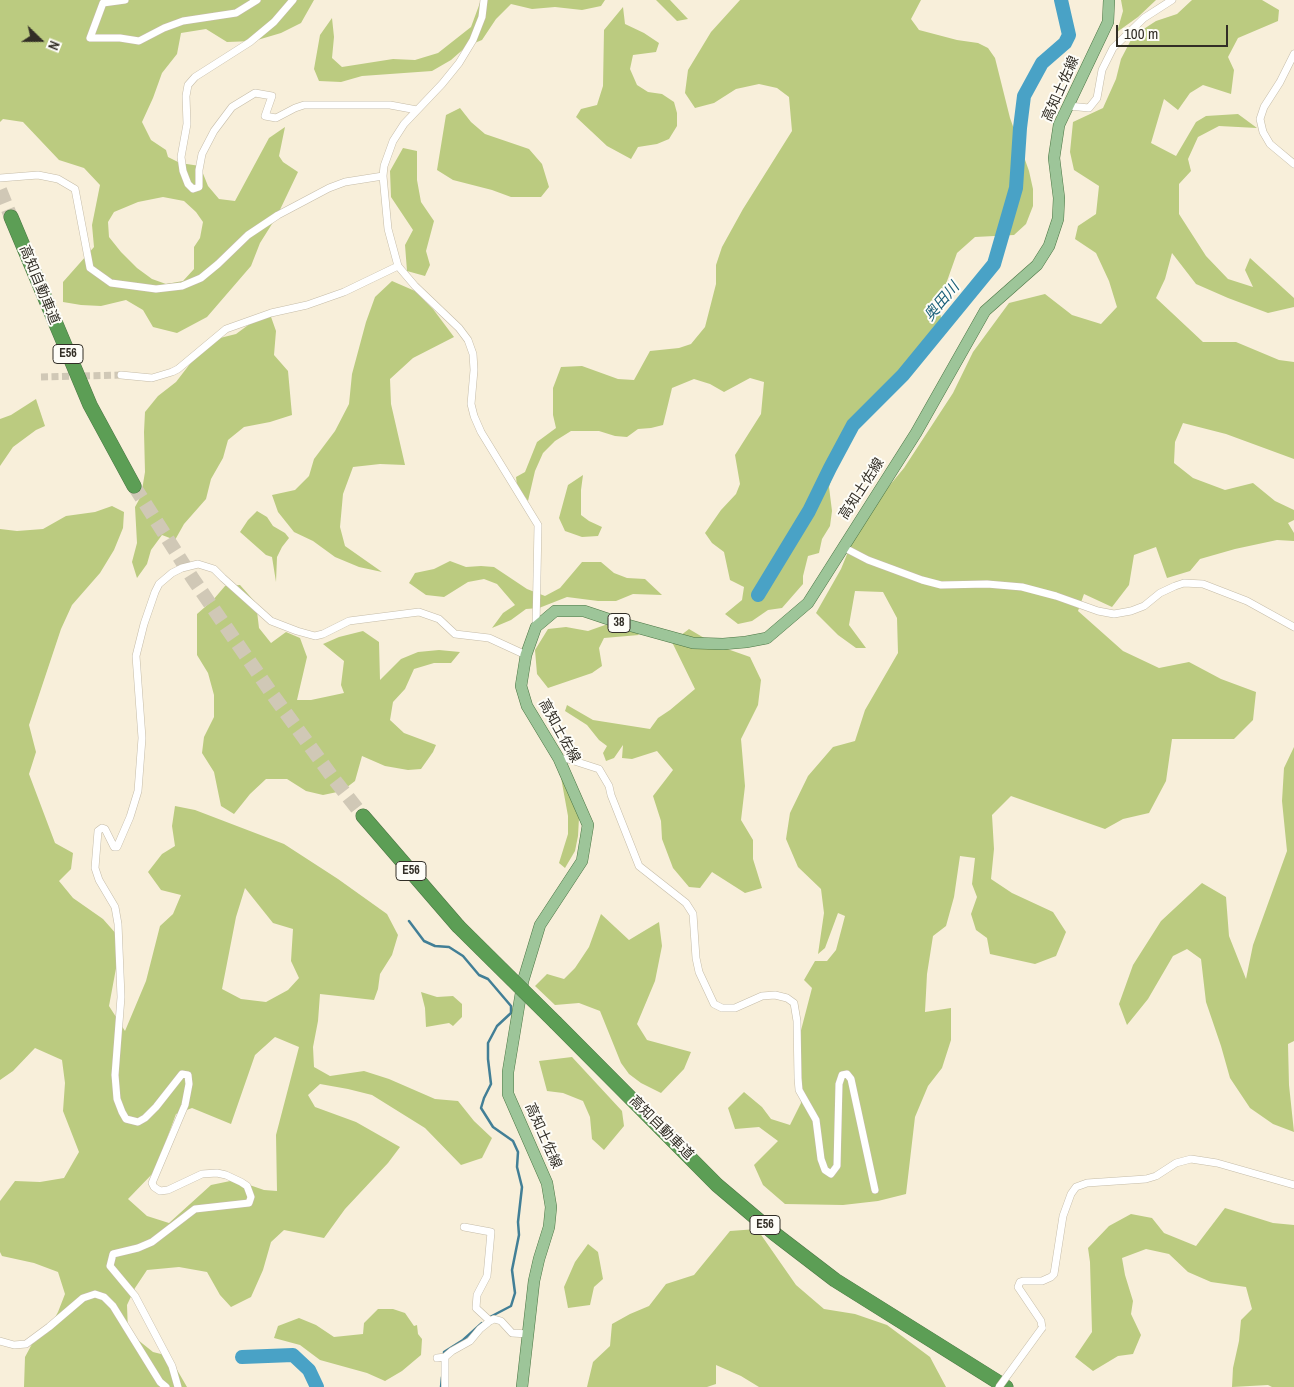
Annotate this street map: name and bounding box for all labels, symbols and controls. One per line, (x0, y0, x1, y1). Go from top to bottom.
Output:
north arrow (15, 15, 65, 65)
scale bar (1119, 15, 1232, 47)
text: 100 m (1124, 23, 1158, 44)
text: N (44, 38, 64, 53)
street label: 高知土佐線 (1039, 54, 1083, 124)
street label: 高知自動車道 (15, 243, 63, 327)
water label: 奥田川 (921, 279, 963, 325)
road number: E56 (53, 344, 83, 364)
street label: 高知土佐線 (836, 455, 888, 523)
road number: 38 (608, 614, 630, 632)
street label: 高知土佐線 (535, 696, 583, 766)
road number: E56 (396, 861, 426, 880)
street label: 高知自動車道 (625, 1092, 697, 1164)
street label: 高知土佐線 (521, 1101, 565, 1171)
road number: E56 (750, 1216, 780, 1234)

